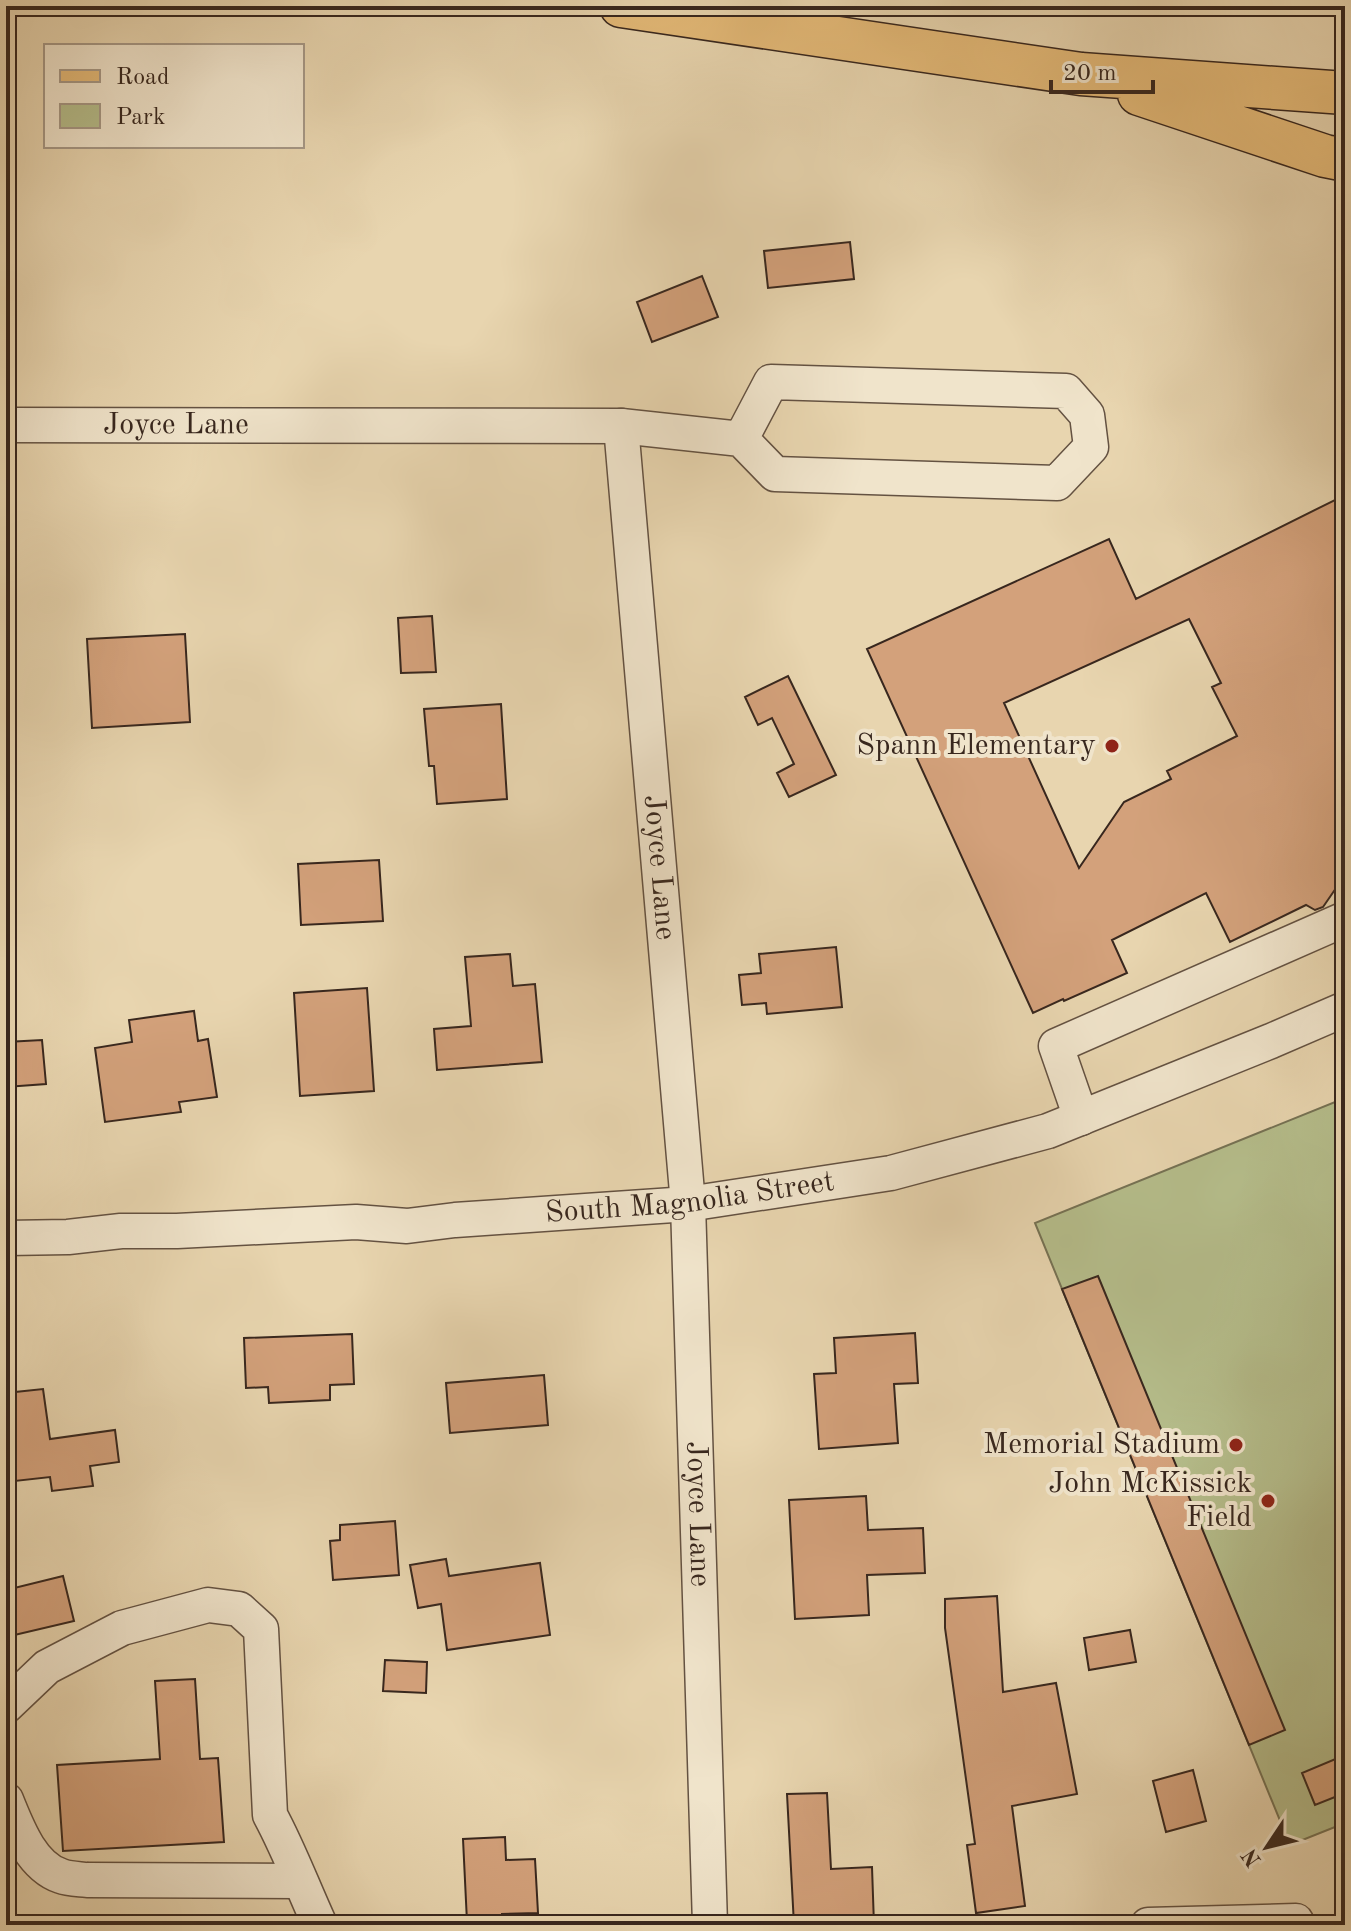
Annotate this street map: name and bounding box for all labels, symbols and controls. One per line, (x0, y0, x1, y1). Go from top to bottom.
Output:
legend (44, 44, 304, 148)
scale bar (1051, 44, 1153, 94)
text: 20 m (1063, 62, 1117, 86)
text: Road (116, 66, 169, 90)
text: Park (116, 106, 165, 130)
street label: Joyce Lane (103, 410, 249, 440)
place label: Spann Elementary (856, 731, 1096, 761)
marker: Spann Elementary (1103, 737, 1121, 755)
street label: Joyce Lane (638, 793, 680, 941)
street label: South Magnolia Street (544, 1167, 836, 1229)
place label: Memorial Stadium (983, 1430, 1220, 1460)
marker: Memorial Stadium (1227, 1436, 1245, 1454)
street label: Joyce Lane (680, 1441, 715, 1587)
place label: John McKissick Field (1048, 1469, 1252, 1533)
marker: John McKissick Field (1259, 1492, 1277, 1510)
north arrow (1227, 1807, 1307, 1887)
text: N (1238, 1844, 1266, 1871)

